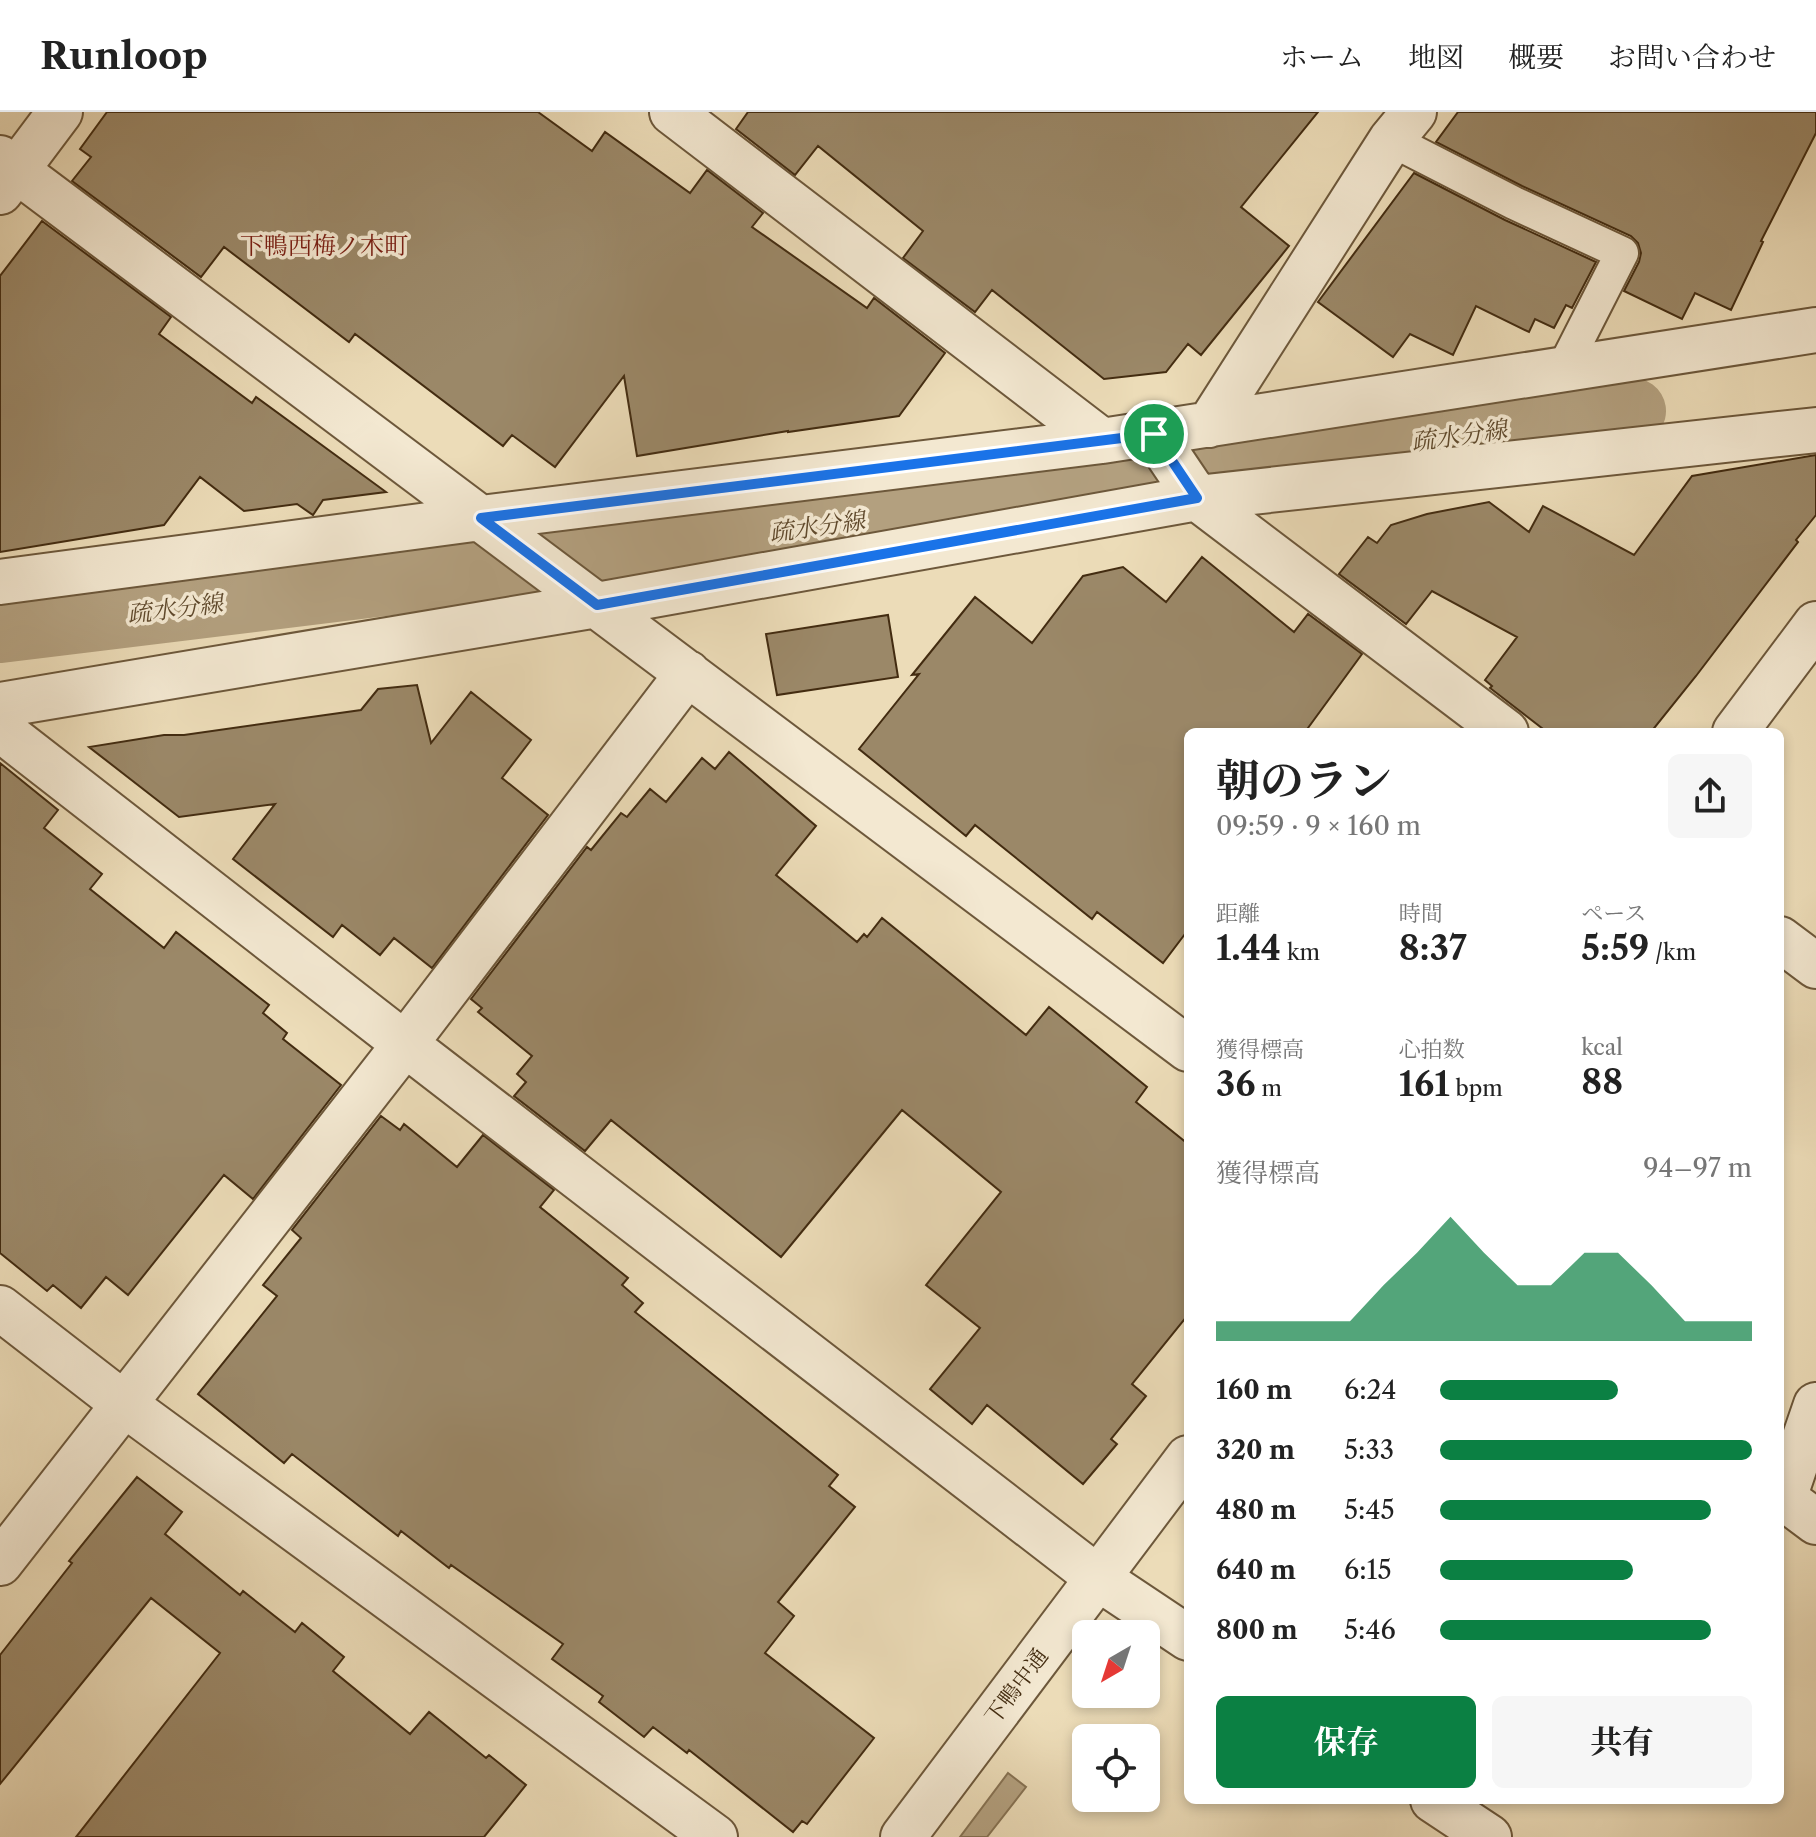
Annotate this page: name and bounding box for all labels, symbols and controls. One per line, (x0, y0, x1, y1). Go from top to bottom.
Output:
text: Runloop (40, 32, 208, 79)
text: ホーム (1280, 40, 1364, 74)
text: 地図 (1408, 40, 1464, 74)
text: 概要 (1508, 40, 1564, 74)
text: お問い合わせ (1608, 40, 1776, 74)
district label: 下鴨西梅ノ木町 (240, 231, 408, 260)
pin (1120, 400, 1188, 468)
icon: arrive (1132, 412, 1176, 456)
water label: 疏水分線 (1409, 414, 1511, 457)
water label: 疏水分線 (767, 505, 869, 548)
water label: 疏水分線 (126, 588, 227, 629)
text: 朝のラン (1216, 753, 1392, 807)
button: share (1668, 754, 1752, 838)
text: 09:59 · 9 × 160 m (1216, 810, 1421, 842)
text: 距離 (1216, 900, 1260, 927)
text: 時間 (1399, 900, 1443, 927)
text: ペース (1581, 900, 1646, 927)
text: 1.44 (1216, 927, 1281, 969)
text: 8:37 (1399, 927, 1467, 969)
text: 5:59 (1581, 927, 1649, 969)
text: km (1281, 939, 1320, 966)
text: /km (1649, 939, 1696, 966)
text: kcal (1581, 1034, 1623, 1061)
text: 獲得標高 (1216, 1036, 1304, 1063)
text: 心拍数 (1399, 1036, 1465, 1063)
text: 88 (1581, 1061, 1623, 1103)
text: 36 (1216, 1063, 1256, 1105)
text: 161 (1399, 1063, 1450, 1105)
text: m (1256, 1075, 1282, 1102)
text: bpm (1450, 1075, 1503, 1102)
text: 94–97 m (1643, 1152, 1752, 1184)
text: 獲得標高 (1216, 1157, 1320, 1189)
text: 160 m (1216, 1374, 1292, 1406)
text: 6:24 (1344, 1374, 1397, 1406)
text: 320 m (1216, 1434, 1295, 1466)
text: 5:33 (1344, 1434, 1394, 1466)
text: 480 m (1216, 1494, 1296, 1526)
text: 5:45 (1344, 1494, 1395, 1526)
text: 640 m (1216, 1554, 1296, 1586)
text: 6:15 (1344, 1554, 1392, 1586)
text: 800 m (1216, 1614, 1298, 1646)
text: 5:46 (1344, 1614, 1396, 1646)
north arrow (1072, 1620, 1160, 1708)
map controls (1072, 1620, 1160, 1812)
street label: 下鴨中通 (979, 1643, 1054, 1730)
button: 保存 (1216, 1696, 1476, 1788)
button: 共有 (1492, 1696, 1752, 1788)
button: locate (1072, 1724, 1160, 1812)

